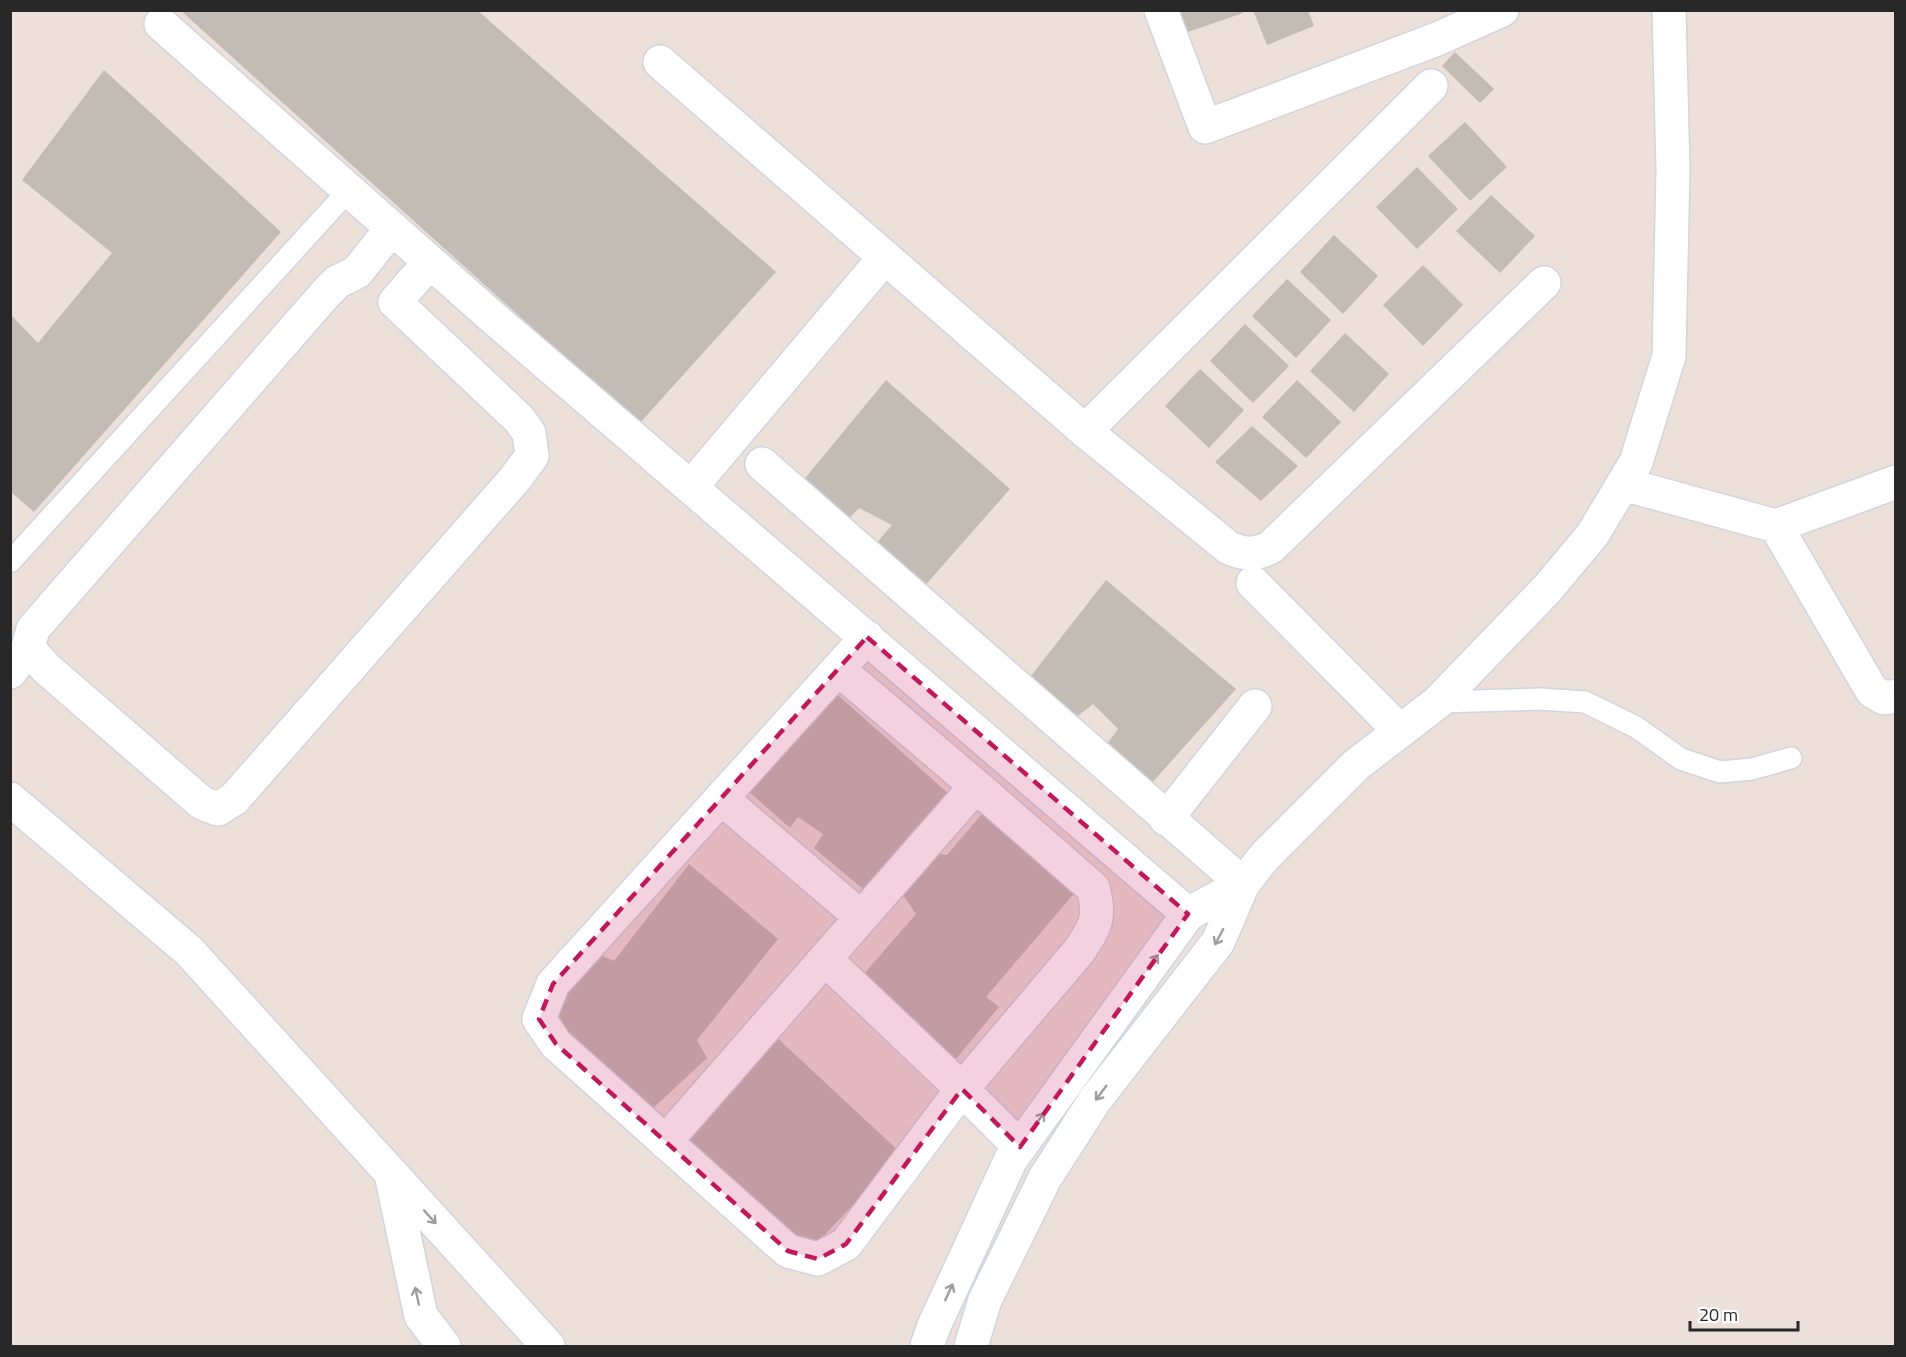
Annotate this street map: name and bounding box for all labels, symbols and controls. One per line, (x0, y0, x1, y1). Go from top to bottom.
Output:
one-way arrow (1213, 928, 1224, 946)
one-way arrow (1147, 954, 1159, 970)
one-way arrow (1095, 1084, 1107, 1100)
one-way arrow (1033, 1113, 1045, 1129)
one-way arrow (423, 1209, 437, 1224)
one-way arrow (944, 1284, 956, 1302)
one-way arrow (411, 1287, 422, 1307)
scale bar (1690, 1294, 1798, 1332)
text: 20 m (1699, 1301, 1738, 1328)

